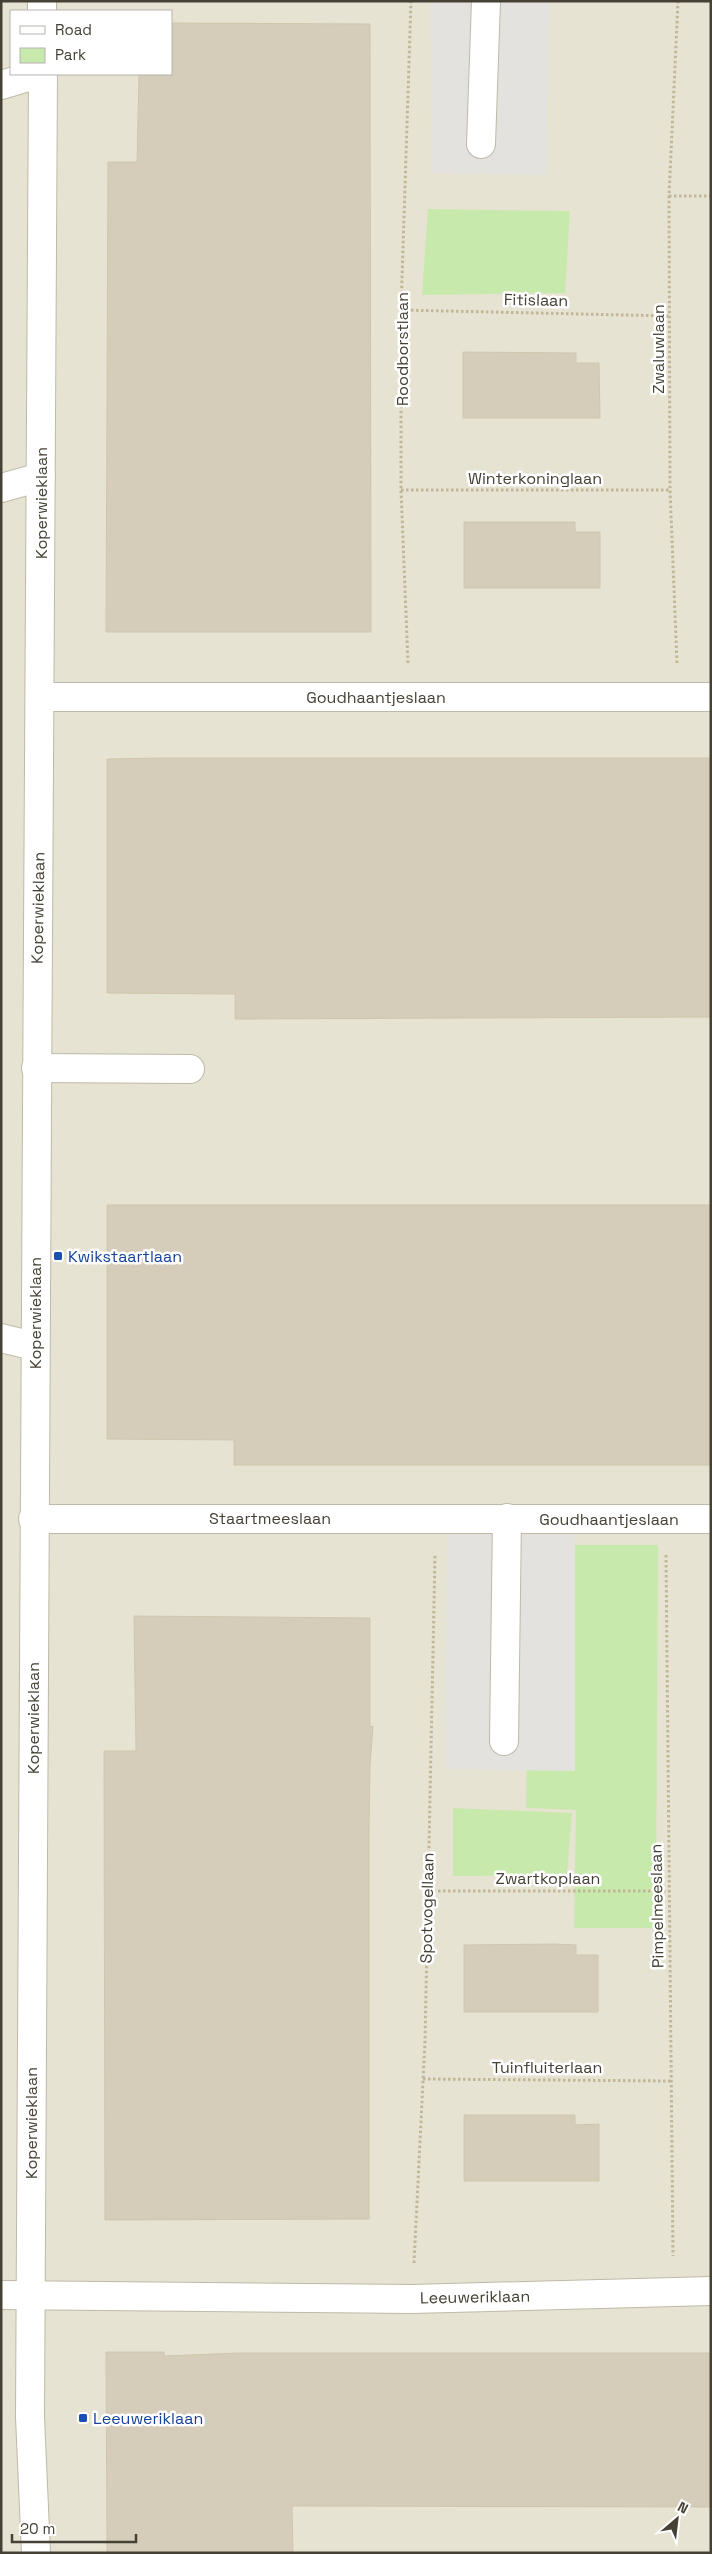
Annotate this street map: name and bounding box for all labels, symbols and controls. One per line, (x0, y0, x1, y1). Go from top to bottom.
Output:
legend (10, 10, 172, 75)
text: Road (55, 20, 92, 39)
text: Park (55, 45, 86, 64)
street label: Fitislaan (504, 289, 568, 311)
street label: Roodborstlaan (392, 292, 413, 406)
street label: Zwaluwlaan (648, 304, 669, 394)
street label: Koperwieklaan (31, 447, 52, 559)
street label: Winterkoninglaan (468, 468, 602, 489)
street label: Goudhaantjeslaan (306, 687, 446, 708)
street label: Koperwieklaan (27, 852, 49, 964)
place label: Kwikstaartlaan (68, 1246, 182, 1267)
marker: Kwikstaartlaan (52, 1250, 64, 1262)
street label: Koperwieklaan (25, 1257, 46, 1369)
street label: Staartmeeslaan (209, 1508, 331, 1529)
street label: Goudhaantjeslaan (539, 1509, 679, 1530)
street label: Koperwieklaan (23, 1662, 44, 1774)
street label: Pimpelmeeslaan (645, 1844, 669, 1968)
street label: Spotvogellaan (416, 1852, 438, 1964)
street label: Zwartkoplaan (496, 1868, 600, 1889)
street label: Tuinfluiterlaan (492, 2057, 602, 2078)
street label: Koperwieklaan (21, 2067, 42, 2179)
street label: Leeuweriklaan (420, 2286, 530, 2308)
place label: Leeuweriklaan (93, 2408, 203, 2429)
marker: Leeuweriklaan (77, 2412, 89, 2424)
north arrow (652, 2494, 702, 2544)
text: N (675, 2497, 691, 2518)
scale bar (12, 2512, 136, 2544)
text: 20 m (20, 2519, 55, 2538)

